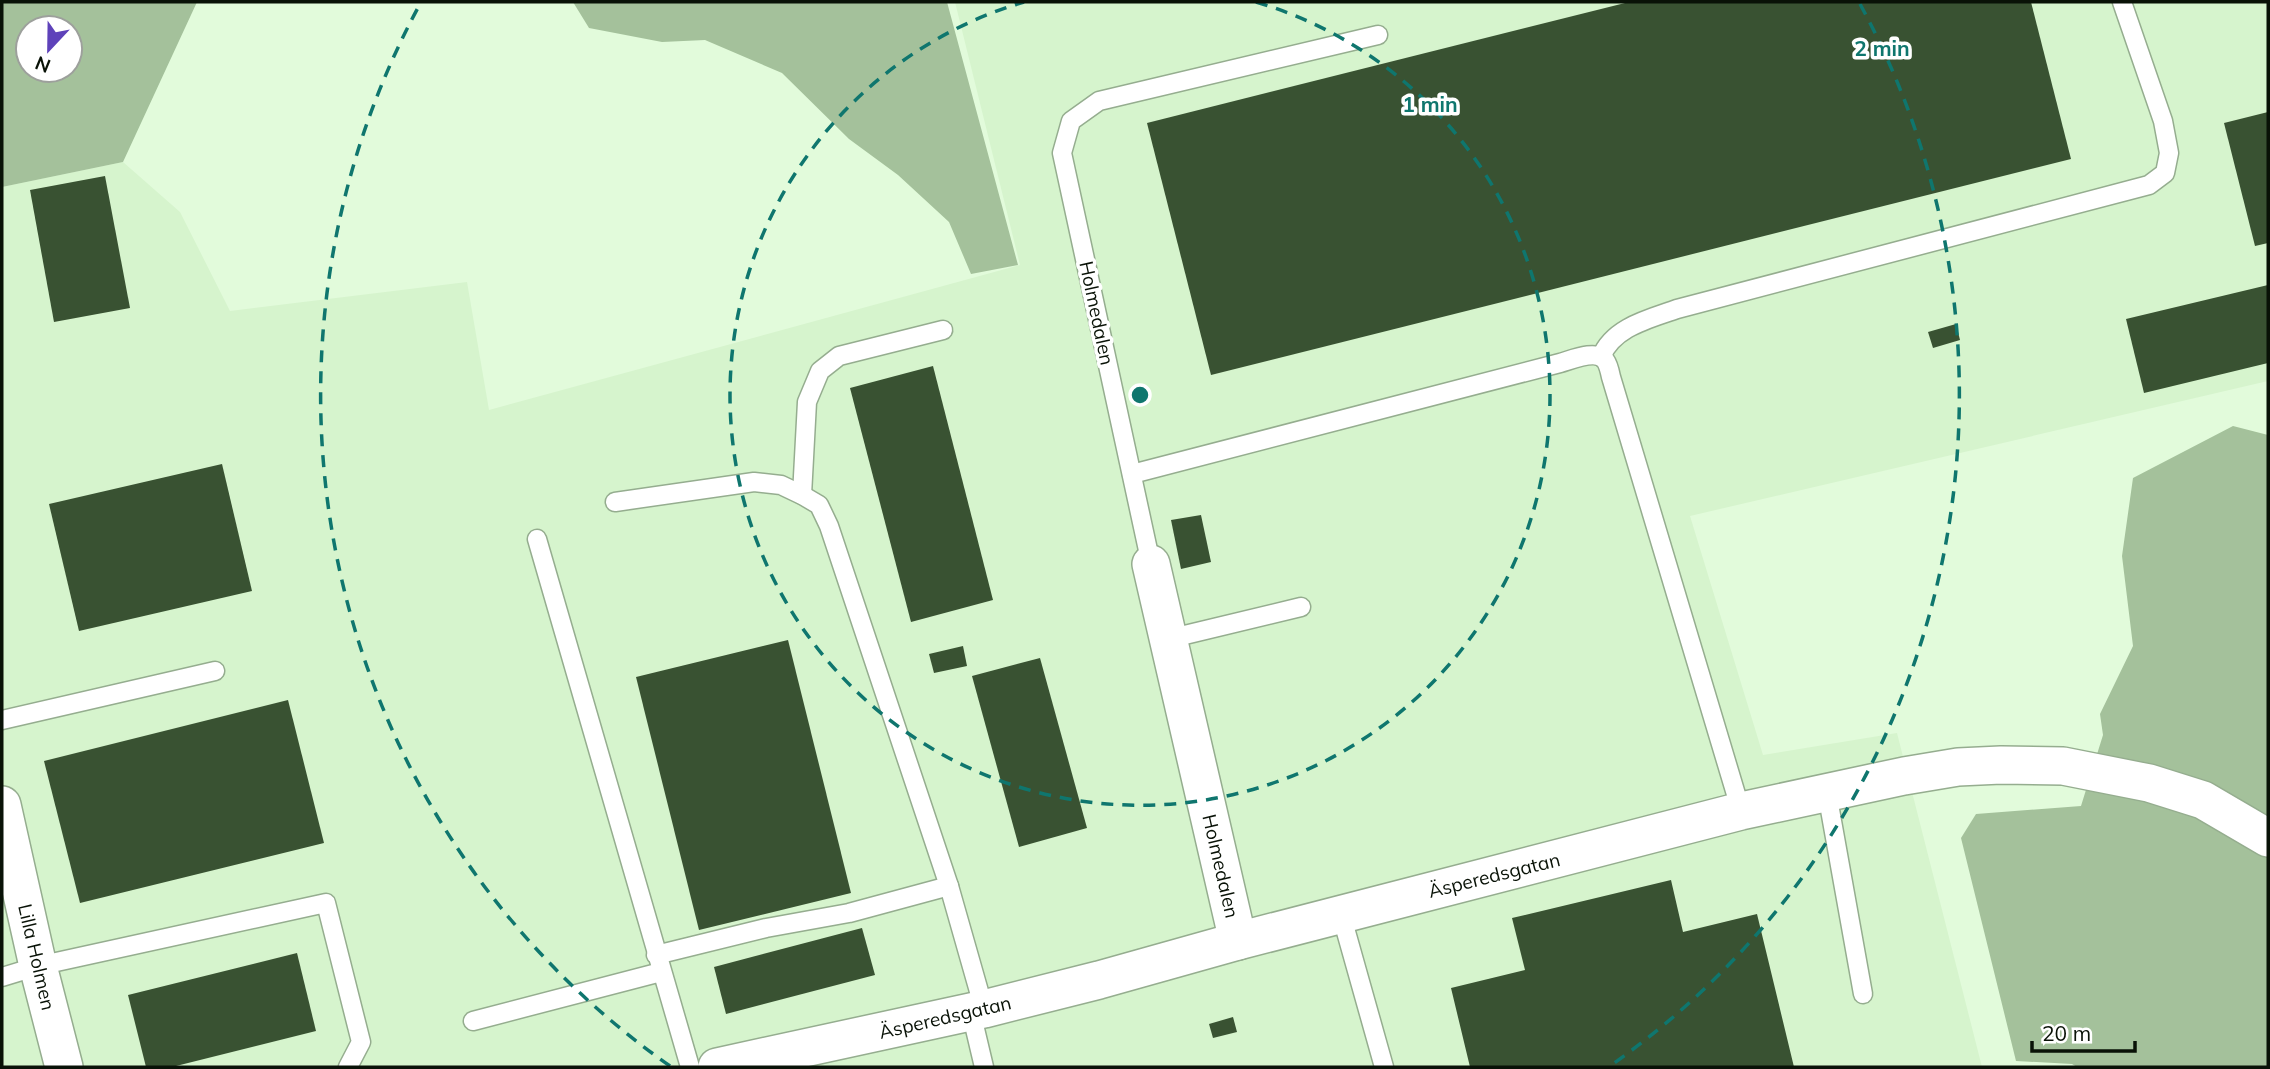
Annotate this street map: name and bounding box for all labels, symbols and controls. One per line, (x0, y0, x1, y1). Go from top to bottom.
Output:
north arrow (14, 14, 84, 84)
text: 2 min (1854, 35, 1910, 61)
text: N (31, 51, 54, 79)
text: 1 min (1402, 91, 1458, 117)
street label: Holmedalen (1074, 259, 1120, 367)
centre of rings (1128, 383, 1152, 407)
street label: Holmedalen (1197, 812, 1245, 920)
street label: Äsperedsgatan (1426, 847, 1562, 903)
street label: Lilla Holmen (13, 902, 61, 1012)
street label: Äsperedsgatan (877, 990, 1013, 1044)
scale bar (2032, 1010, 2135, 1054)
text: 20 m (2042, 1020, 2091, 1046)

